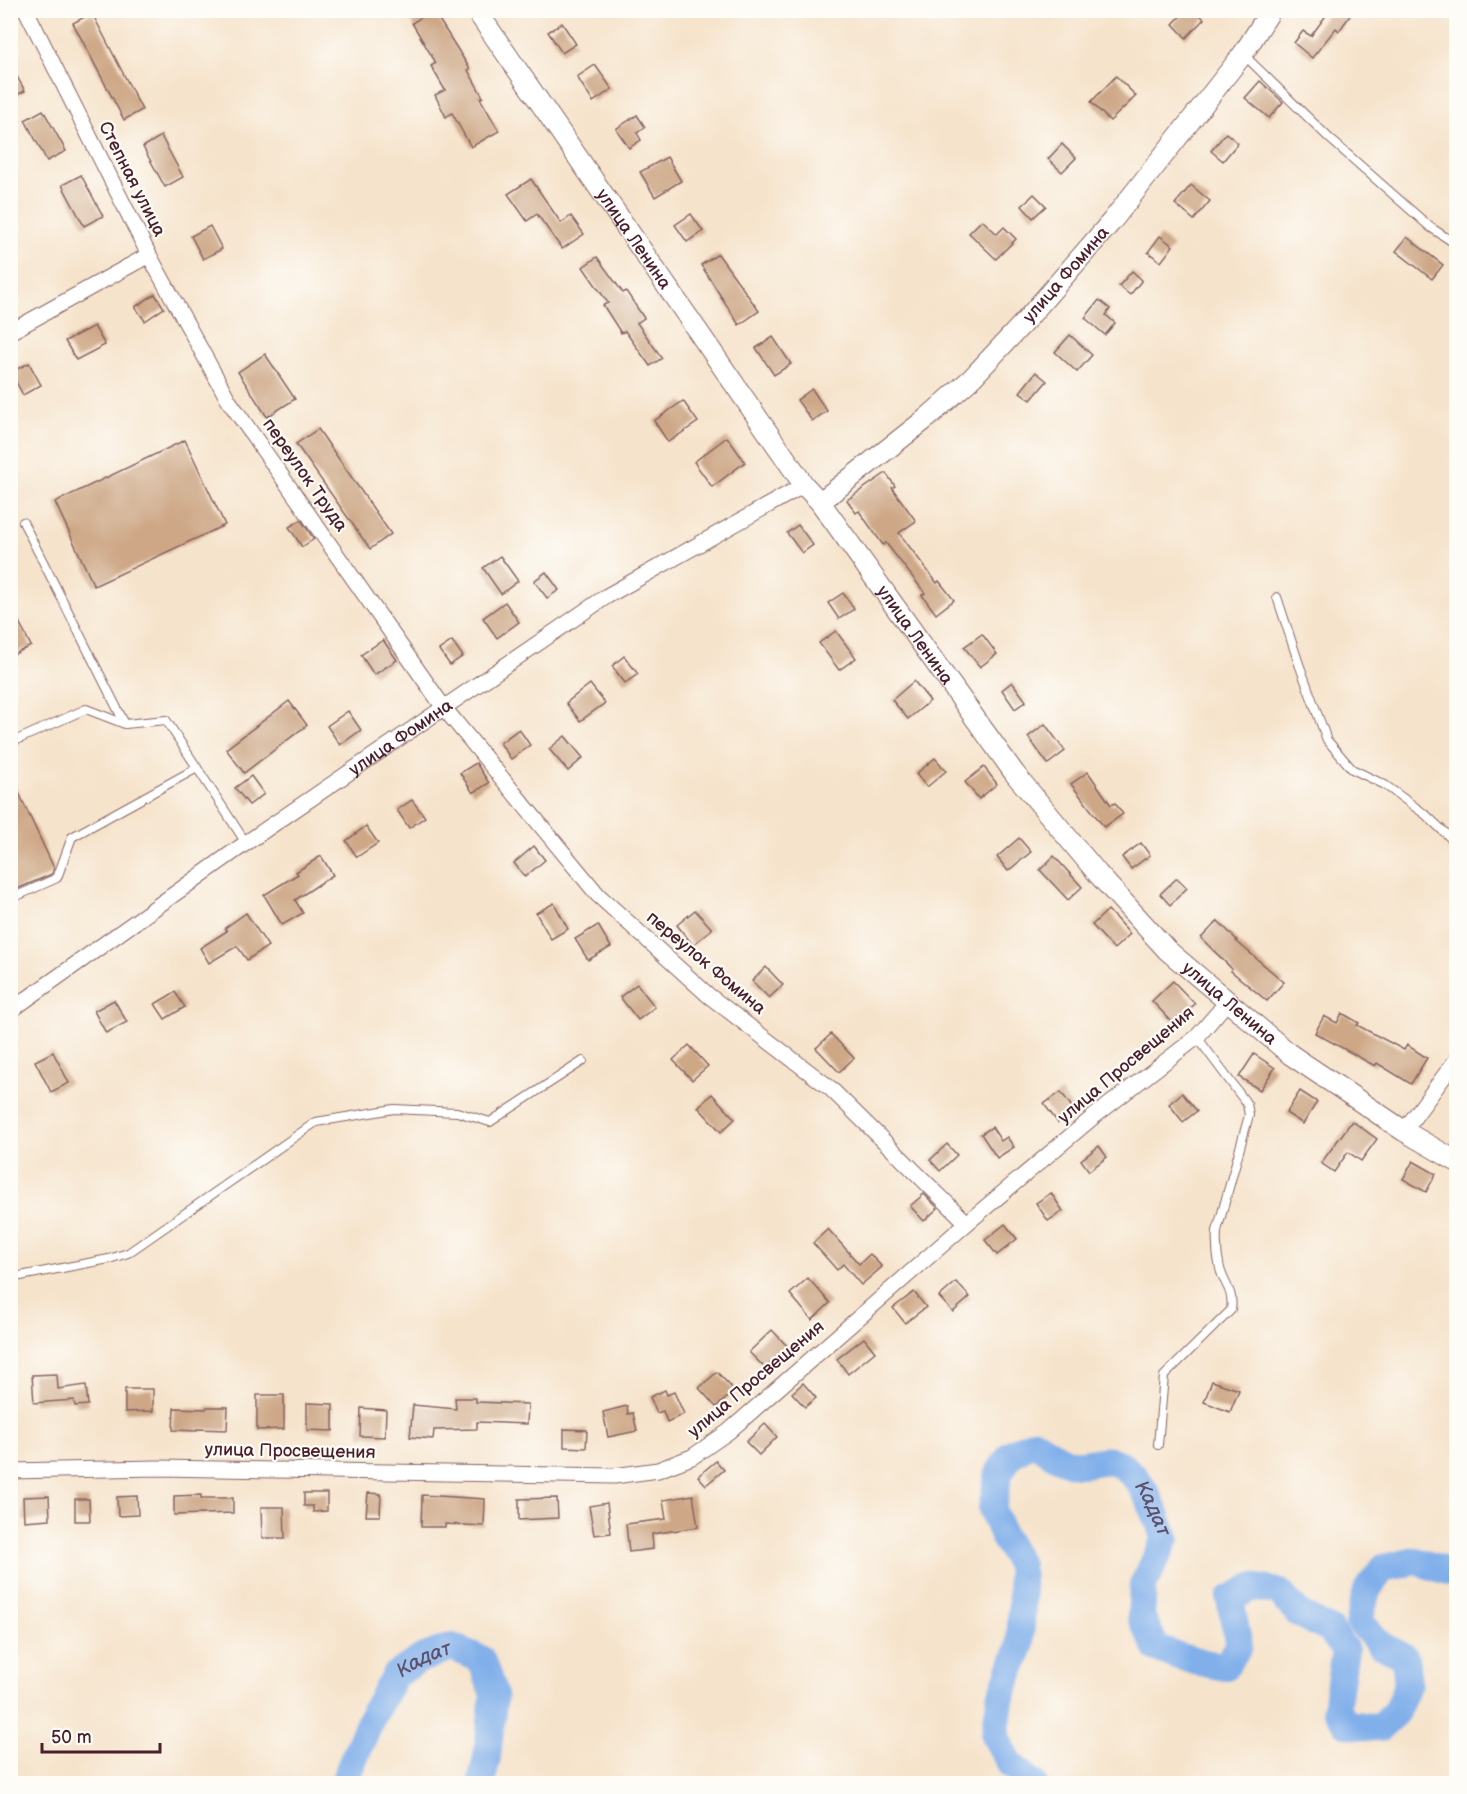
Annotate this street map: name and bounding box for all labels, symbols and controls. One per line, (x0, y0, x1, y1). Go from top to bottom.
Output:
street label: Степная улица (94, 118, 170, 240)
street label: улица Ленина (592, 185, 676, 293)
street label: улица Фомина (1018, 222, 1113, 327)
street label: переулок Труда (258, 414, 352, 536)
street label: улица Ленина (873, 581, 958, 689)
street label: улица Фомина (345, 694, 457, 780)
street label: переулок Фомина (642, 907, 770, 1019)
street label: улица Ленина (1178, 957, 1281, 1049)
street label: улица Просвещения (1054, 1002, 1198, 1128)
street label: улица Просвещения (684, 1316, 828, 1442)
street label: улица Просвещения (204, 1439, 376, 1463)
water label: Кадат (1129, 1476, 1176, 1541)
water label: Кадат (392, 1636, 456, 1683)
scale bar (42, 1716, 160, 1754)
text: 50 m (51, 1727, 92, 1748)

